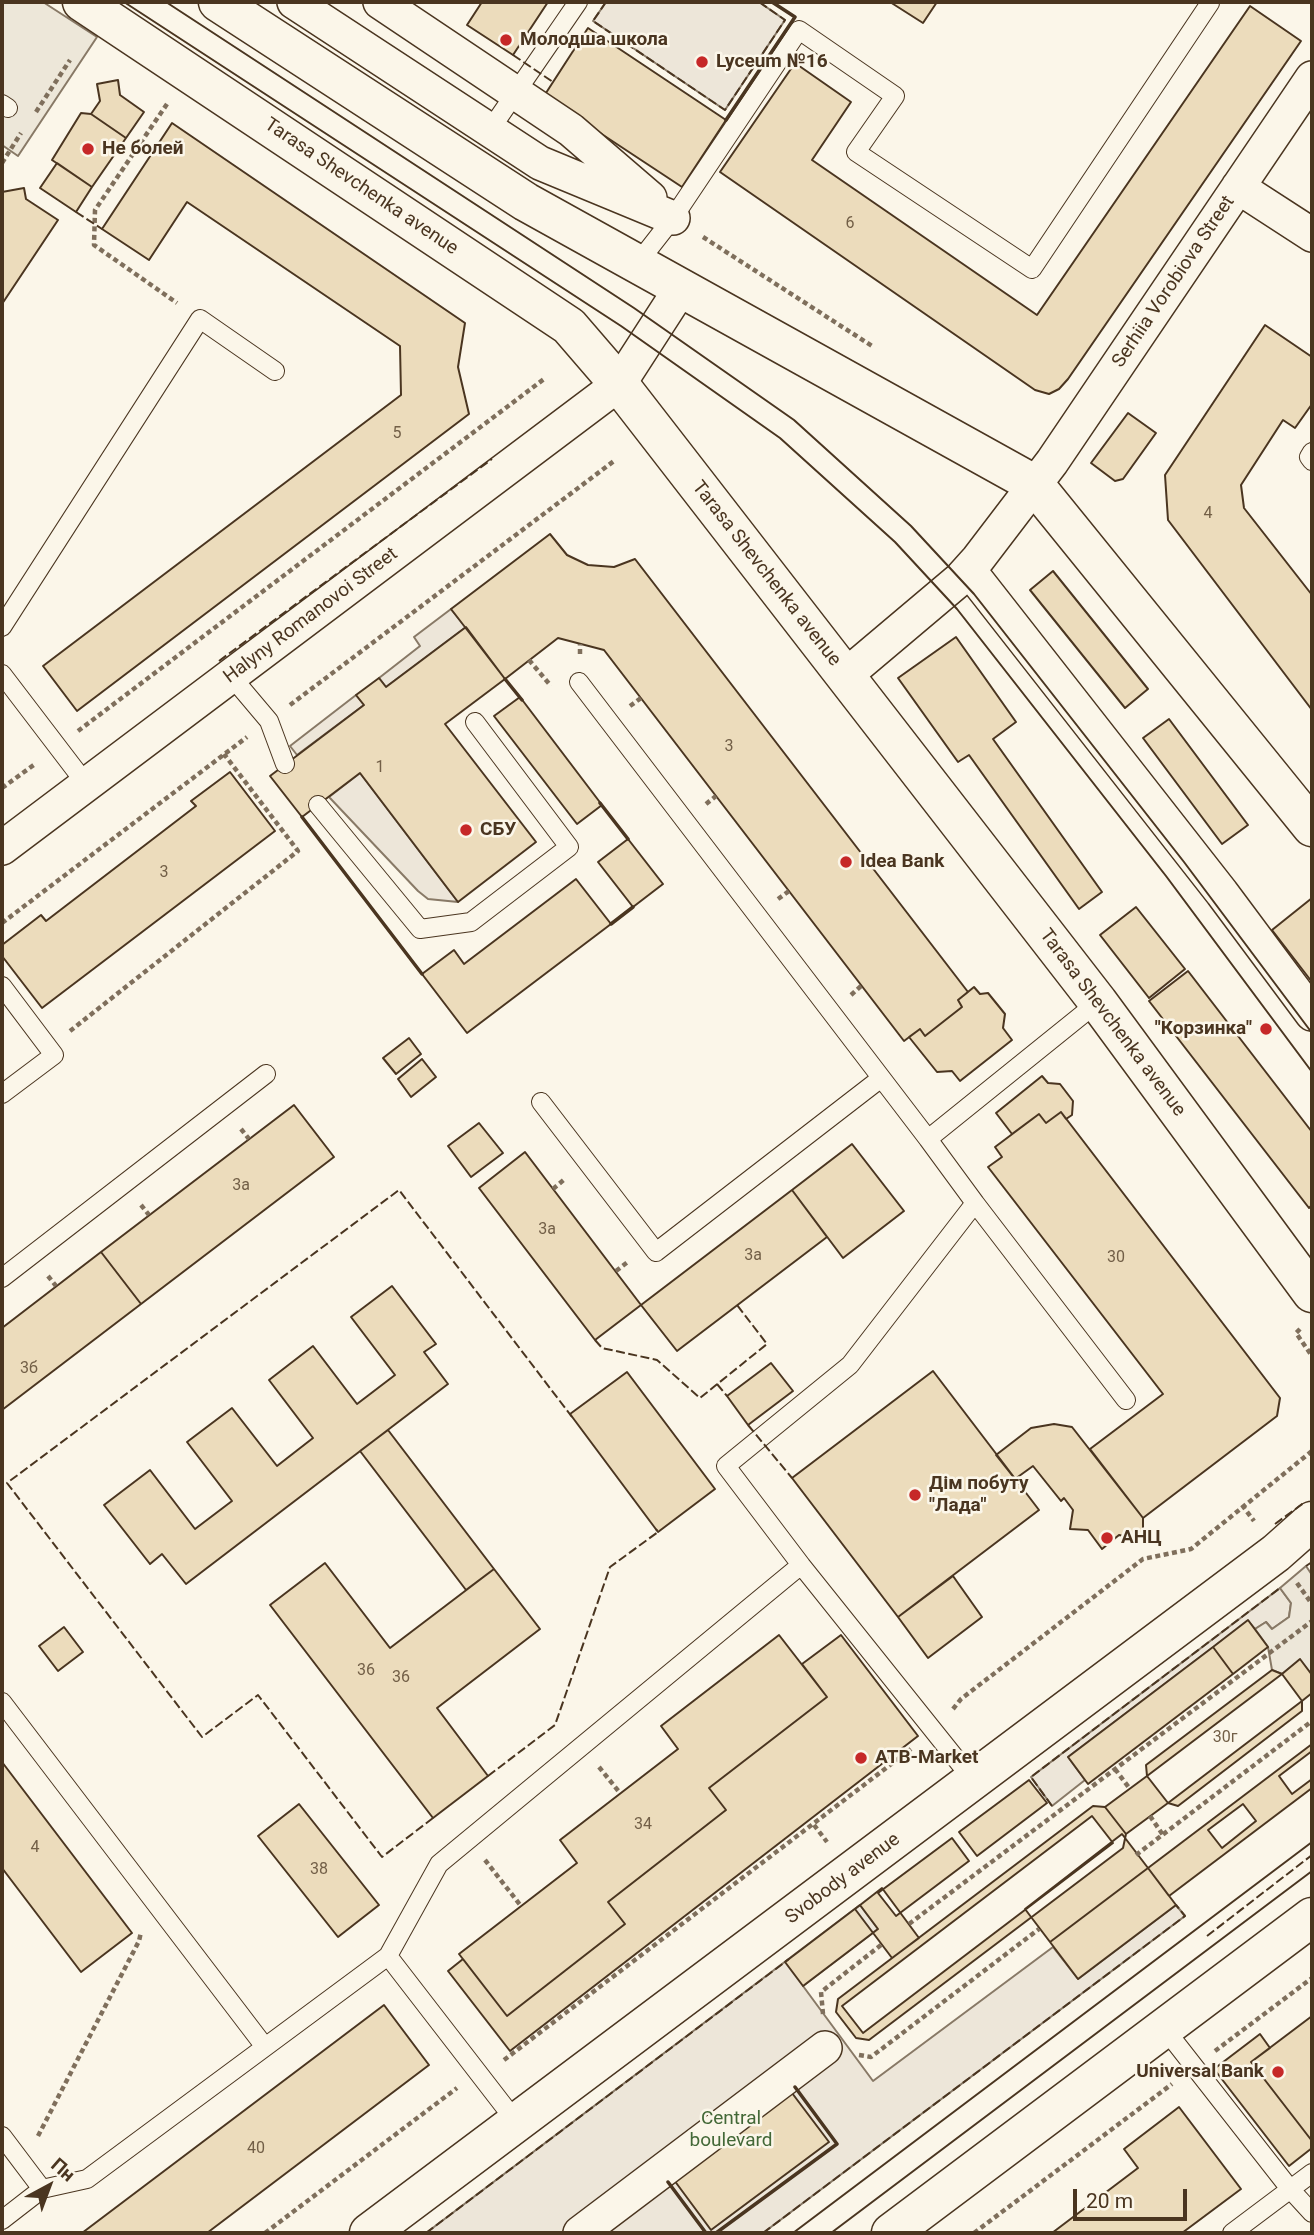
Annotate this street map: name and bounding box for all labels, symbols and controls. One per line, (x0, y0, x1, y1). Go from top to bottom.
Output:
place label: Молодша школа (520, 29, 668, 51)
marker: Молодша школа (498, 32, 514, 48)
place label: Lyceum №16 (716, 51, 828, 73)
marker: Lyceum №16 (694, 54, 710, 70)
street label: Tarasa Shevchenka avenue (260, 114, 462, 260)
place label: Не болей (102, 138, 184, 160)
marker: Не болей (80, 141, 96, 157)
street label: Serhiia Vorobiova Street (1108, 192, 1240, 372)
house number: 6 (846, 214, 854, 234)
house number: 5 (393, 424, 401, 444)
street label: Tarasa Shevchenka avenue (687, 477, 845, 671)
house number: 4 (1204, 504, 1212, 524)
street label: Halyny Romanovoi Street (220, 543, 402, 689)
house number: 3 (725, 737, 733, 757)
house number: 1 (376, 758, 384, 778)
place label: СБУ (480, 819, 516, 841)
marker: СБУ (458, 822, 474, 838)
place label: Idea Bank (860, 851, 944, 873)
marker: Idea Bank (838, 854, 854, 870)
house number: 3 (160, 863, 168, 883)
street label: Tarasa Shevchenka avenue (1034, 925, 1190, 1121)
place label: "Корзинка" (1155, 1018, 1252, 1040)
marker: "Корзинка" (1258, 1021, 1274, 1037)
house number: 3а (232, 1176, 250, 1196)
house number: 3а (538, 1220, 556, 1240)
house number: 3а (744, 1246, 762, 1266)
house number: 30 (1107, 1248, 1125, 1268)
house number: 3б (20, 1359, 38, 1379)
place label: Дім побуту "Лада" (929, 1473, 1029, 1517)
marker: Дім побуту "Лада" (907, 1487, 923, 1503)
place label: АНЦ (1121, 1527, 1162, 1549)
marker: АНЦ (1099, 1530, 1115, 1546)
house number: 36 (357, 1661, 375, 1681)
house number: 36 (392, 1668, 410, 1688)
house number: 30г (1213, 1728, 1237, 1748)
place label: ATB-Market (875, 1747, 978, 1769)
marker: ATB-Market (853, 1750, 869, 1766)
house number: 34 (634, 1815, 652, 1835)
street label: Svobody avenue (781, 1829, 905, 1929)
house number: 4 (31, 1838, 39, 1858)
house number: 38 (310, 1860, 328, 1880)
place label: Universal Bank (1136, 2061, 1264, 2083)
marker: Universal Bank (1270, 2064, 1286, 2080)
park label: Central boulevard (690, 2108, 772, 2152)
house number: 40 (247, 2139, 265, 2159)
north arrow (14, 2151, 84, 2221)
text: Пн (46, 2153, 80, 2186)
scale bar (1076, 2176, 1190, 2220)
text: 20 m (1086, 2189, 1133, 2213)

